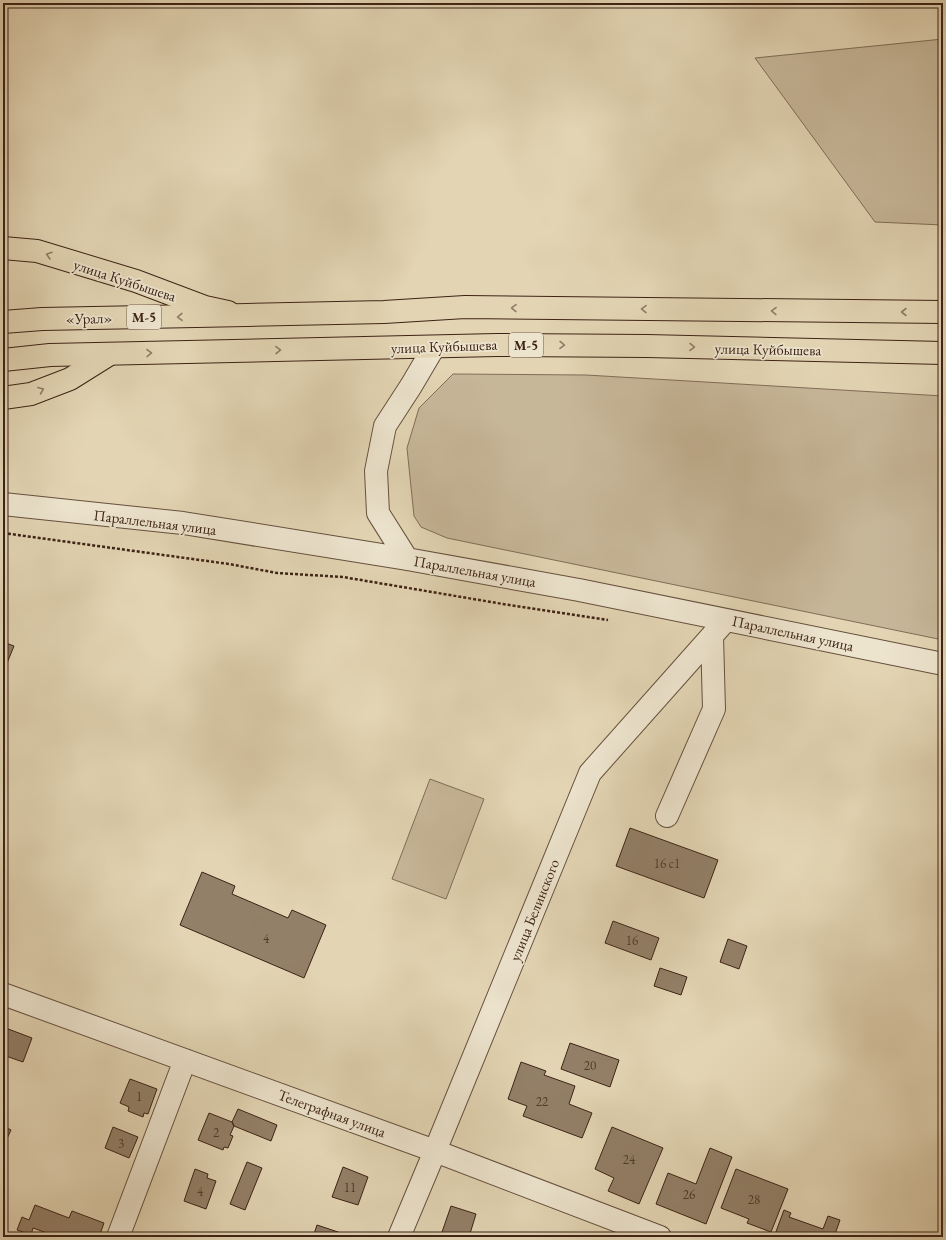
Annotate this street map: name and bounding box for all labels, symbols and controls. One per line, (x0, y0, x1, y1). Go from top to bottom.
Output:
one-way arrow (46, 251, 53, 260)
street label: улица Куйбышева (71, 254, 179, 306)
one-way arrow (511, 304, 517, 312)
road number: М-5 (127, 305, 161, 329)
one-way arrow (641, 305, 647, 313)
one-way arrow (771, 307, 777, 315)
street label: «Урал» (65, 308, 113, 328)
one-way arrow (901, 308, 907, 316)
one-way arrow (177, 313, 183, 321)
road number: М-5 (509, 333, 543, 357)
street label: улица Куйбышева (390, 335, 498, 357)
street label: улица Куйбышева (715, 339, 822, 359)
one-way arrow (559, 341, 565, 349)
one-way arrow (689, 343, 695, 351)
one-way arrow (275, 346, 281, 354)
one-way arrow (146, 349, 152, 357)
one-way arrow (37, 386, 44, 394)
street label: Параллельная улица (92, 505, 218, 539)
street label: Параллельная улица (412, 551, 538, 591)
street label: Параллельная улица (731, 611, 855, 655)
house number: 16 с1 (654, 855, 680, 872)
street label: улица Белинского (505, 856, 563, 964)
house number: 4 (263, 930, 270, 947)
house number: 16 (626, 932, 638, 949)
house number: 20 (584, 1057, 596, 1074)
street label: Телеграфная улица (275, 1085, 389, 1141)
house number: 1 (136, 1088, 142, 1105)
house number: 22 (536, 1093, 549, 1110)
house number: 2 (213, 1124, 220, 1141)
house number: 3 (118, 1135, 124, 1152)
house number: 24 (623, 1151, 636, 1168)
house number: 11 (344, 1179, 356, 1196)
house number: 4 (197, 1183, 204, 1200)
house number: 26 (683, 1186, 695, 1203)
house number: 28 (748, 1191, 760, 1208)

